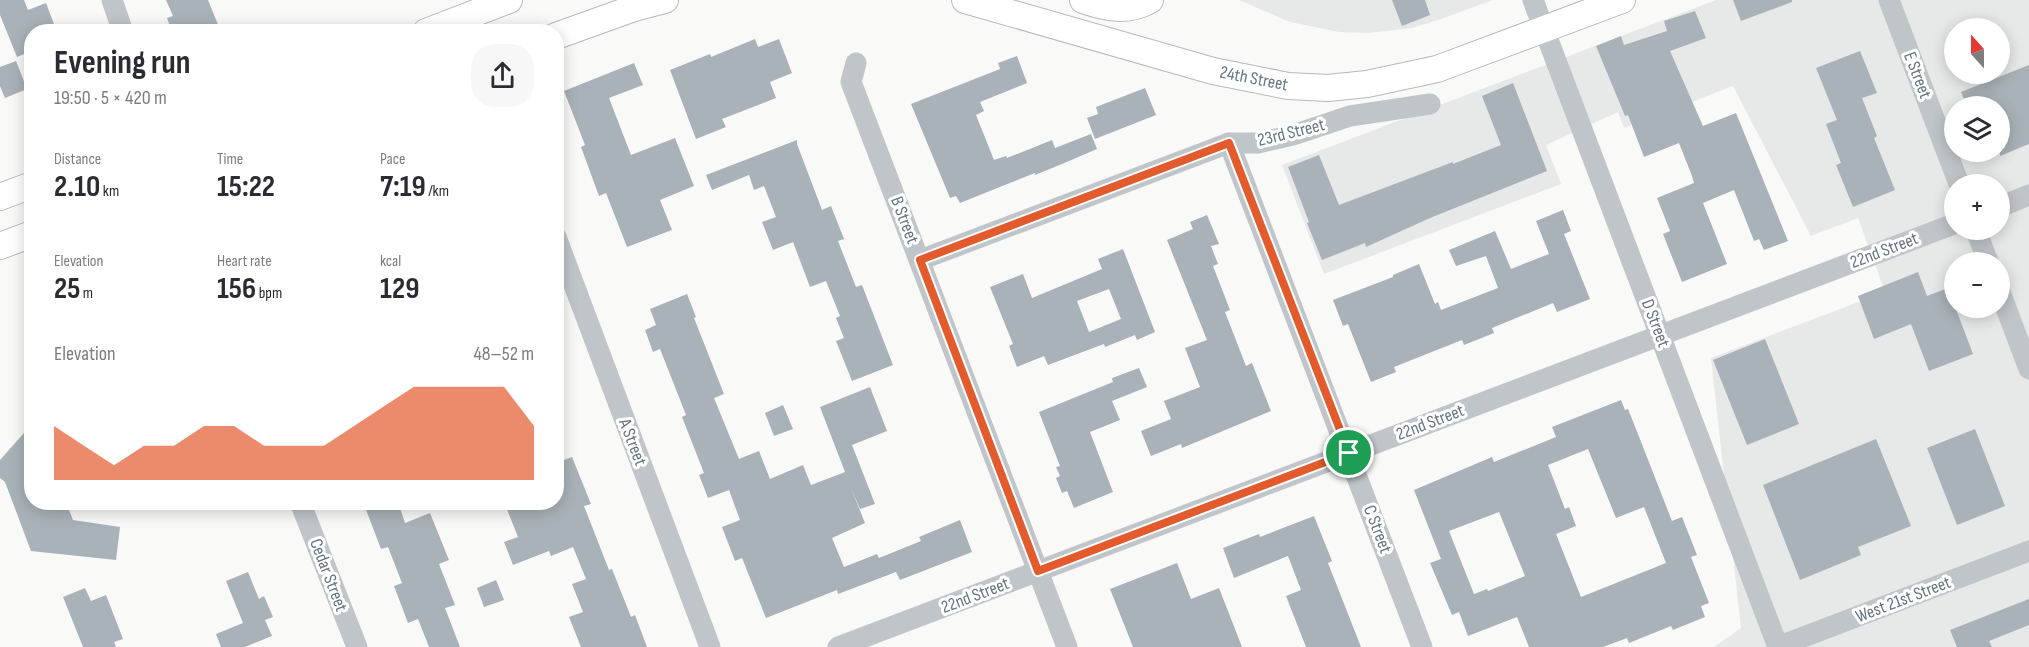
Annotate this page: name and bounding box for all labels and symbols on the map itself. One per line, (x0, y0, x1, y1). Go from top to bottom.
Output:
north arrow (1944, 18, 2010, 84)
street label: E Street (1899, 49, 1936, 102)
street label: 24th Street (1218, 62, 1290, 95)
street label: 23rd Street (1255, 114, 1327, 151)
street label: B Street (886, 194, 923, 247)
street label: 22nd Street (1847, 228, 1922, 273)
street label: D Street (1637, 296, 1674, 351)
street label: 22nd Street (1393, 400, 1468, 445)
street label: A Street (614, 415, 651, 469)
pin (1323, 427, 1374, 478)
street label: C Street (1359, 502, 1396, 557)
street label: Cedar Street (305, 536, 352, 615)
street label: West 21st Street (1853, 572, 1954, 627)
street label: 22nd Street (938, 573, 1013, 618)

